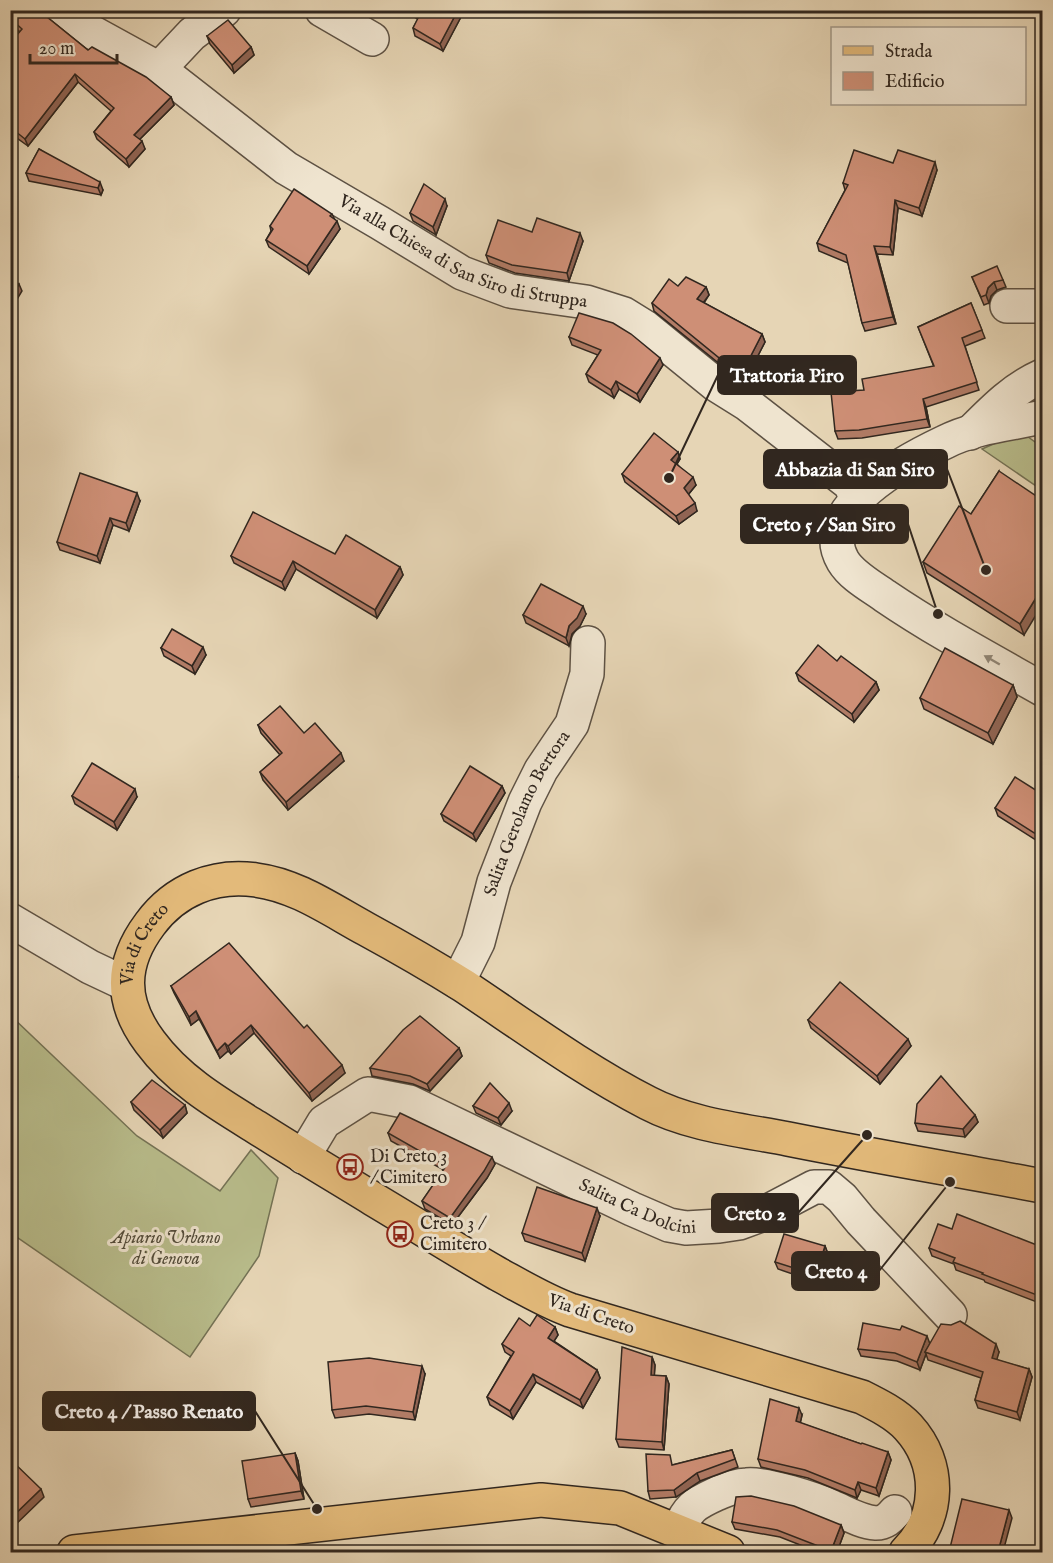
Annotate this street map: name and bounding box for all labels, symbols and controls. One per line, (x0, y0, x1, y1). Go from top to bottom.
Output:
scale bar (30, 27, 117, 65)
legend (831, 27, 1026, 105)
text: 20 m (39, 38, 74, 61)
text: Strada (885, 41, 932, 64)
text: Edificio (885, 71, 945, 94)
street label: Via alla Chiesa di San Siro di Struppa (333, 189, 589, 314)
callout: Trattoria Piro (718, 356, 856, 394)
text: Trattoria Piro (729, 364, 844, 389)
callout: Abbazia di San Siro (764, 450, 947, 488)
text: Abbazia di San Siro (774, 458, 935, 483)
callout: Creto 5 / San Siro (741, 505, 908, 543)
text: Creto 5 / San Siro (752, 513, 896, 538)
one-way arrow (983, 655, 1000, 665)
street label: Salita Gerolamo Bertora (479, 726, 576, 899)
street label: Via di Creto (116, 898, 174, 987)
place label: Di Creto 3 / Cimitero (370, 1146, 447, 1190)
bus stop icon: Di Creto 3 / Cimitero (335, 1152, 365, 1182)
street label: Salita Ca Dolcini (575, 1174, 697, 1240)
callout: Creto 2 (712, 1194, 798, 1232)
text: Creto 2 (724, 1202, 787, 1227)
place label: Creto 3 / Cimitero (420, 1213, 487, 1257)
bus stop icon: Creto 3 / Cimitero (385, 1219, 415, 1249)
park label: Apiario Urbano di Genova (110, 1227, 220, 1271)
callout: Creto 4 (792, 1252, 879, 1290)
text: Creto 4 (805, 1260, 868, 1285)
street label: Via di Creto (544, 1289, 638, 1341)
callout: Creto 4 / Passo Renato (43, 1392, 255, 1430)
text: Creto 4 / Passo Renato (55, 1400, 243, 1425)

